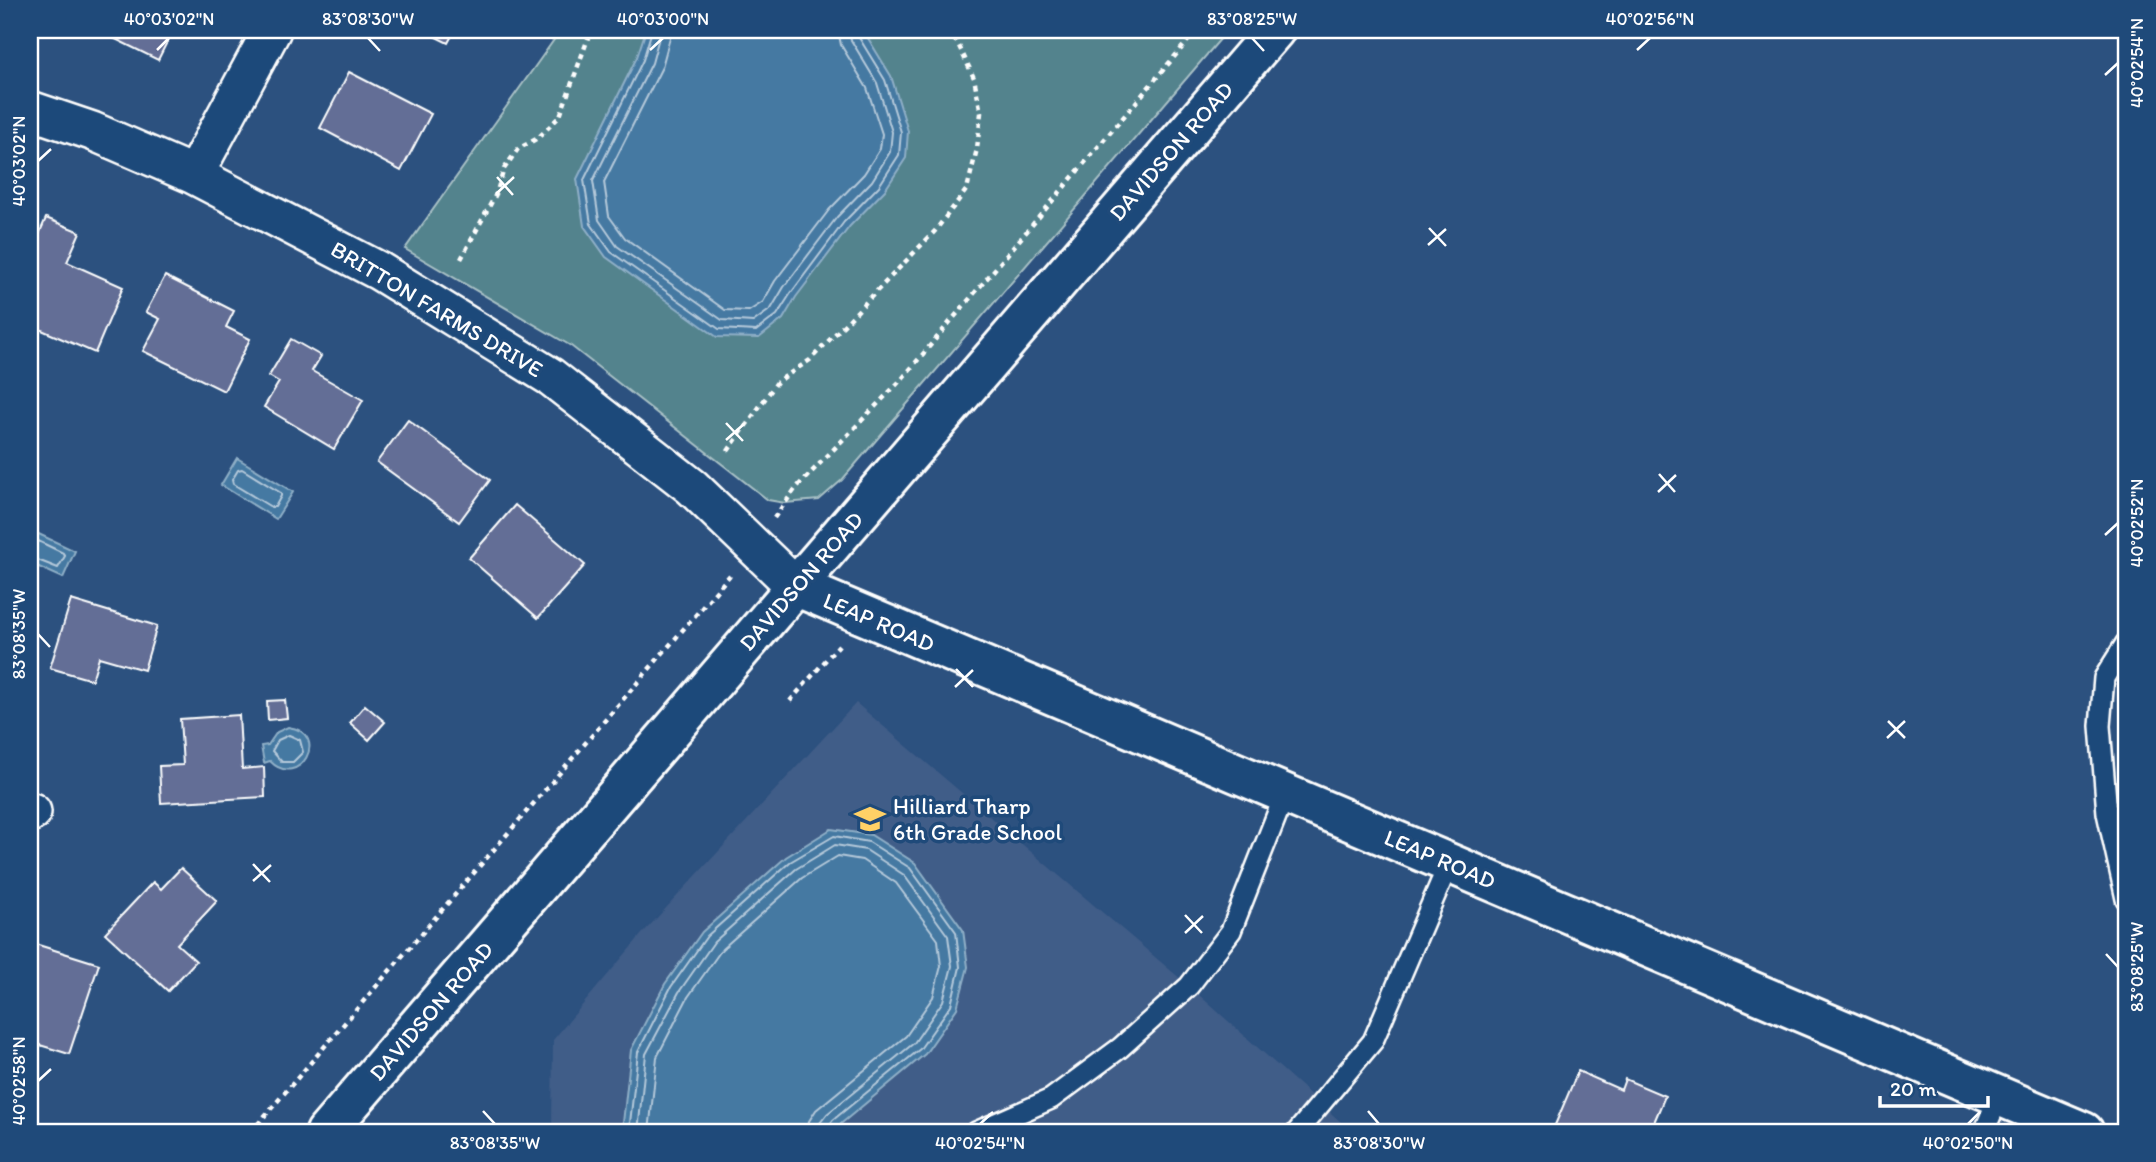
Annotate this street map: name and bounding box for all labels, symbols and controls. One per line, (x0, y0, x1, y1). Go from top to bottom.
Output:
text: 40°03'02"N (124, 8, 214, 30)
text: 83°08'30"W (322, 8, 414, 30)
text: 40°03'00"N (617, 8, 709, 30)
text: 83°08'25"W (1207, 8, 1297, 30)
text: 40°02'56"N (1606, 8, 1694, 30)
text: 40°02'54"N (2126, 18, 2148, 108)
street label: DAVIDSON ROAD (1103, 76, 1239, 226)
text: 40°03'02"N (8, 116, 30, 206)
street label: BRITTON FARMS DRIVE (326, 235, 548, 383)
text: 40°02'52"N (2126, 479, 2148, 567)
street label: DAVIDSON ROAD (733, 506, 869, 656)
street label: LEAP ROAD (819, 586, 939, 658)
text: 83°08'35"W (8, 589, 30, 679)
place label: Hilliard Tharp 6th Grade School (893, 792, 1063, 846)
school or university icon: Hilliard Tharp 6th Grade School (853, 802, 887, 836)
street label: LEAP ROAD (1380, 823, 1500, 895)
text: 83°08'25"W (2126, 922, 2148, 1012)
street label: DAVIDSON ROAD (363, 936, 499, 1086)
text: 40°02'58"N (8, 1036, 30, 1126)
scale bar (1880, 1064, 1988, 1108)
text: 20 m (1890, 1076, 1937, 1101)
text: 83°08'35"W (450, 1132, 540, 1154)
text: 40°02'54"N (935, 1132, 1025, 1154)
text: 83°08'30"W (1333, 1132, 1425, 1154)
text: 40°02'50"N (1923, 1132, 2013, 1154)

